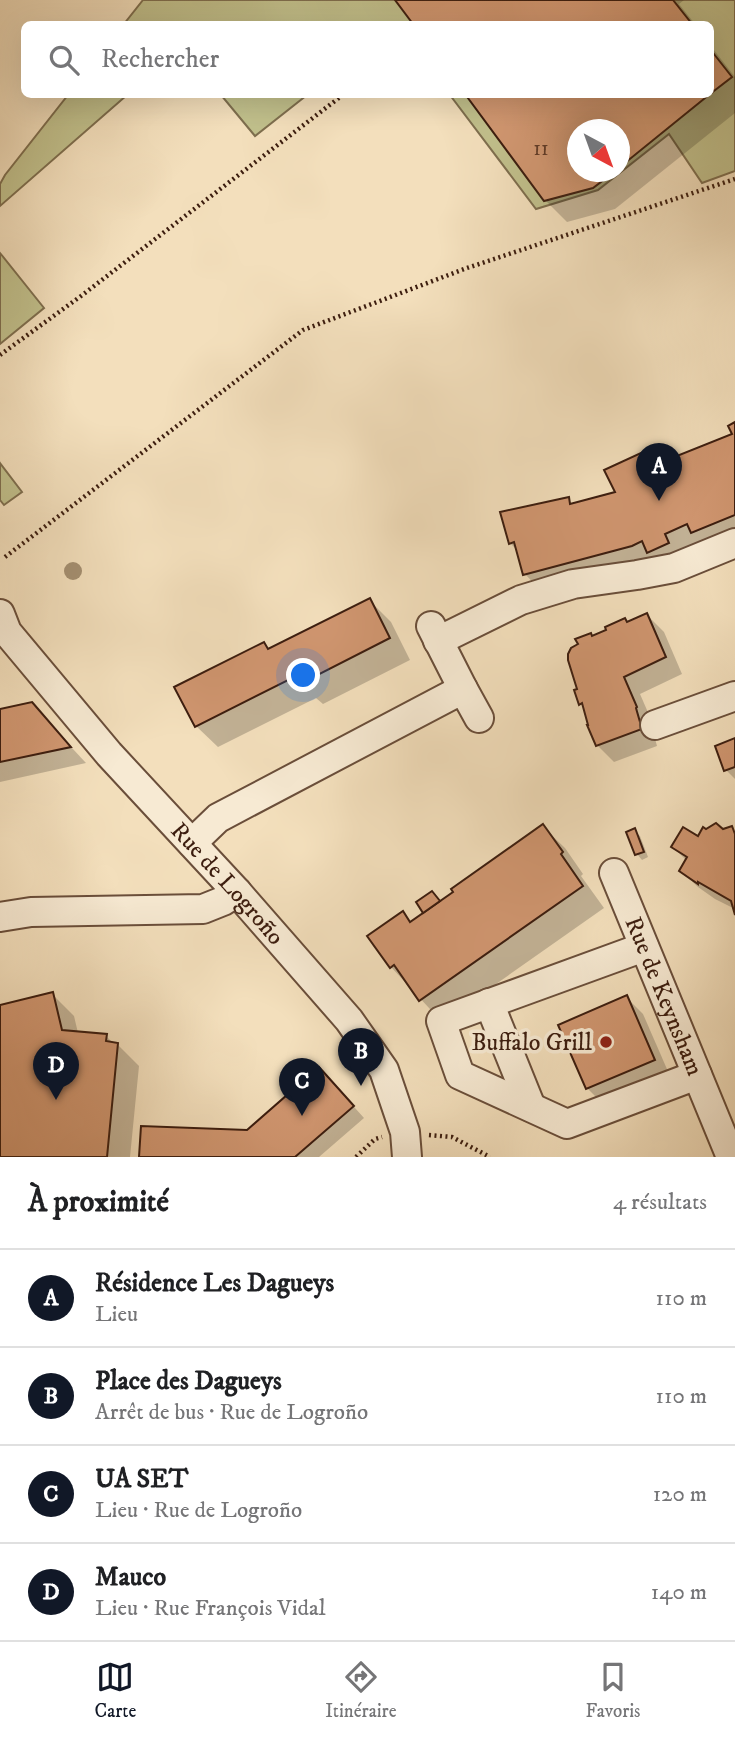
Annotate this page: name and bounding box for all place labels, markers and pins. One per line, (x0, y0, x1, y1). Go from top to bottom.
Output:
pin: A (636, 443, 682, 501)
pin: B (338, 1028, 384, 1086)
place label: Buffalo Grill (471, 1028, 593, 1058)
marker: Buffalo Grill (598, 1034, 614, 1050)
pin: D (33, 1042, 79, 1100)
pin: C (279, 1058, 325, 1116)

